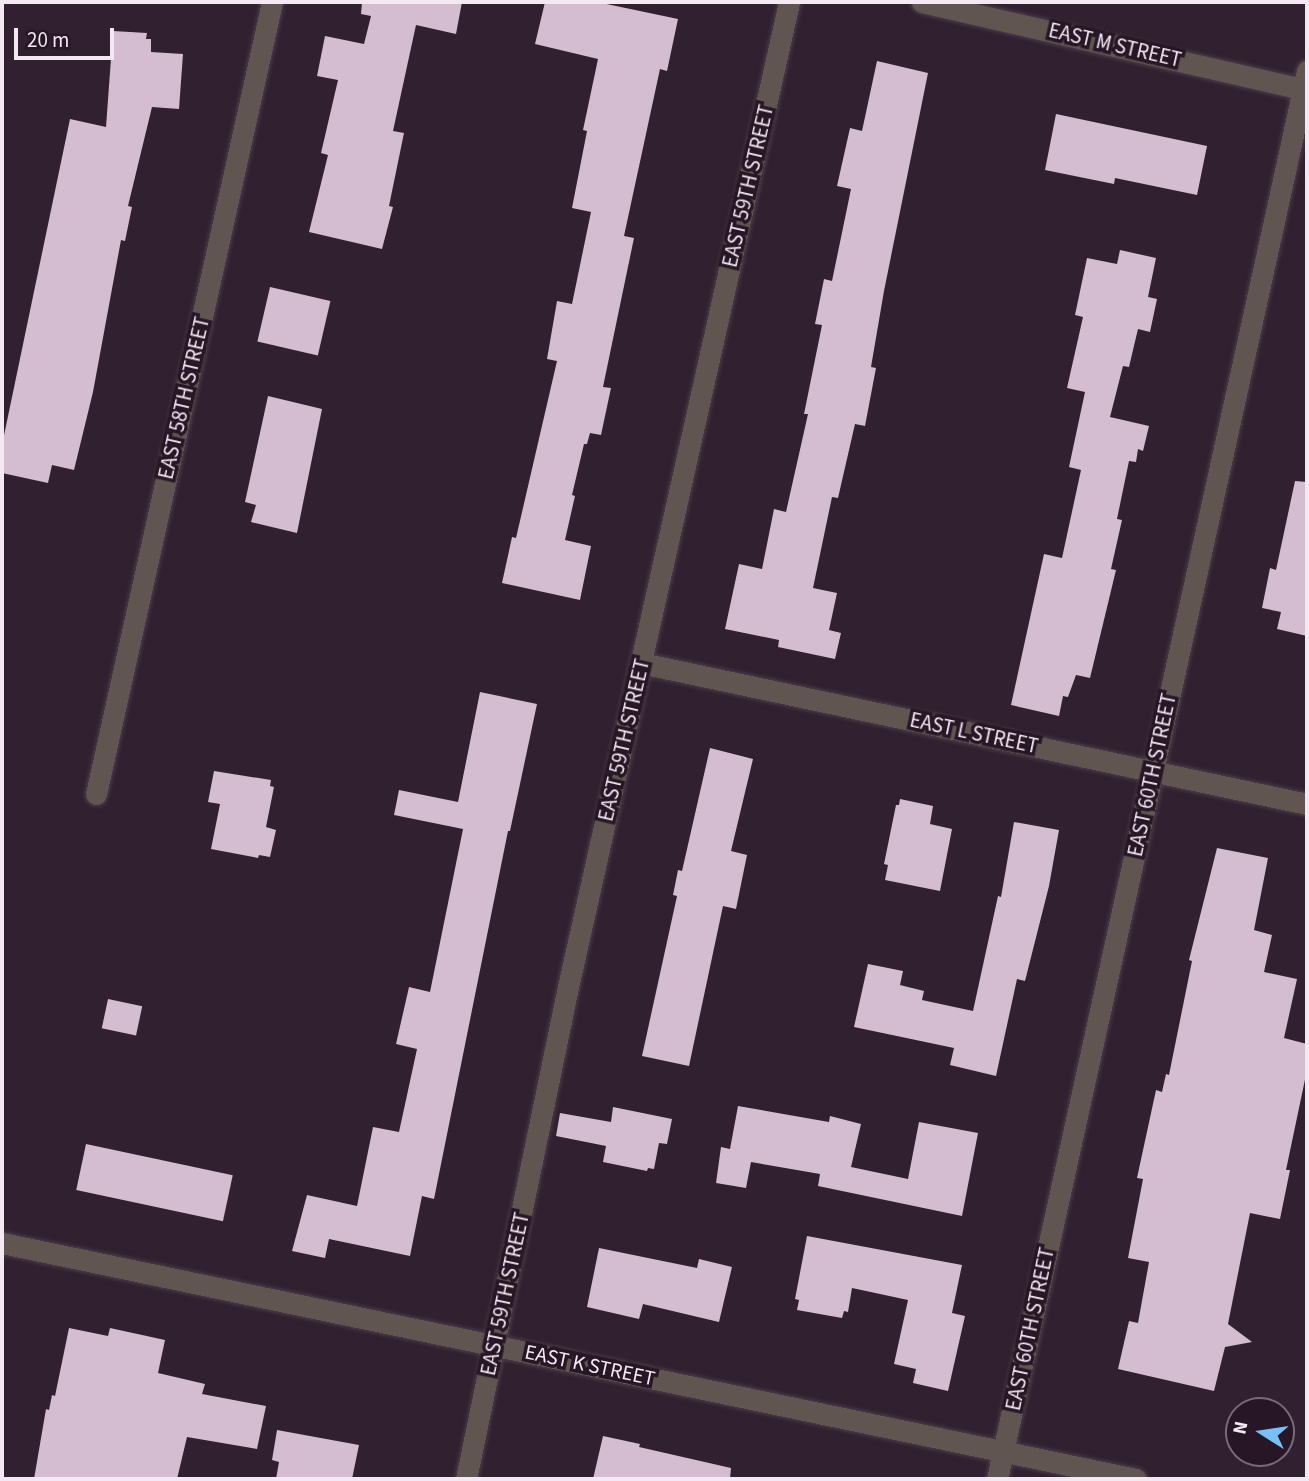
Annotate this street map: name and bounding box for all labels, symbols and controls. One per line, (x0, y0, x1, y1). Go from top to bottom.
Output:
scale bar (18, 14, 117, 58)
street label: EAST M STREET (1046, 17, 1184, 73)
text: 20 m (27, 25, 69, 55)
street label: EAST 59TH STREET (717, 102, 779, 270)
street label: EAST 58TH STREET (153, 314, 215, 482)
street label: EAST 59TH STREET (593, 656, 655, 824)
street label: EAST 60TH STREET (1122, 691, 1182, 859)
street label: EAST L STREET (908, 707, 1040, 759)
street label: EAST 59TH STREET (475, 1210, 535, 1378)
street label: EAST 60TH STREET (1000, 1245, 1060, 1413)
street label: EAST K STREET (523, 1339, 657, 1391)
north arrow (1225, 1397, 1295, 1467)
text: N (1226, 1419, 1255, 1437)

